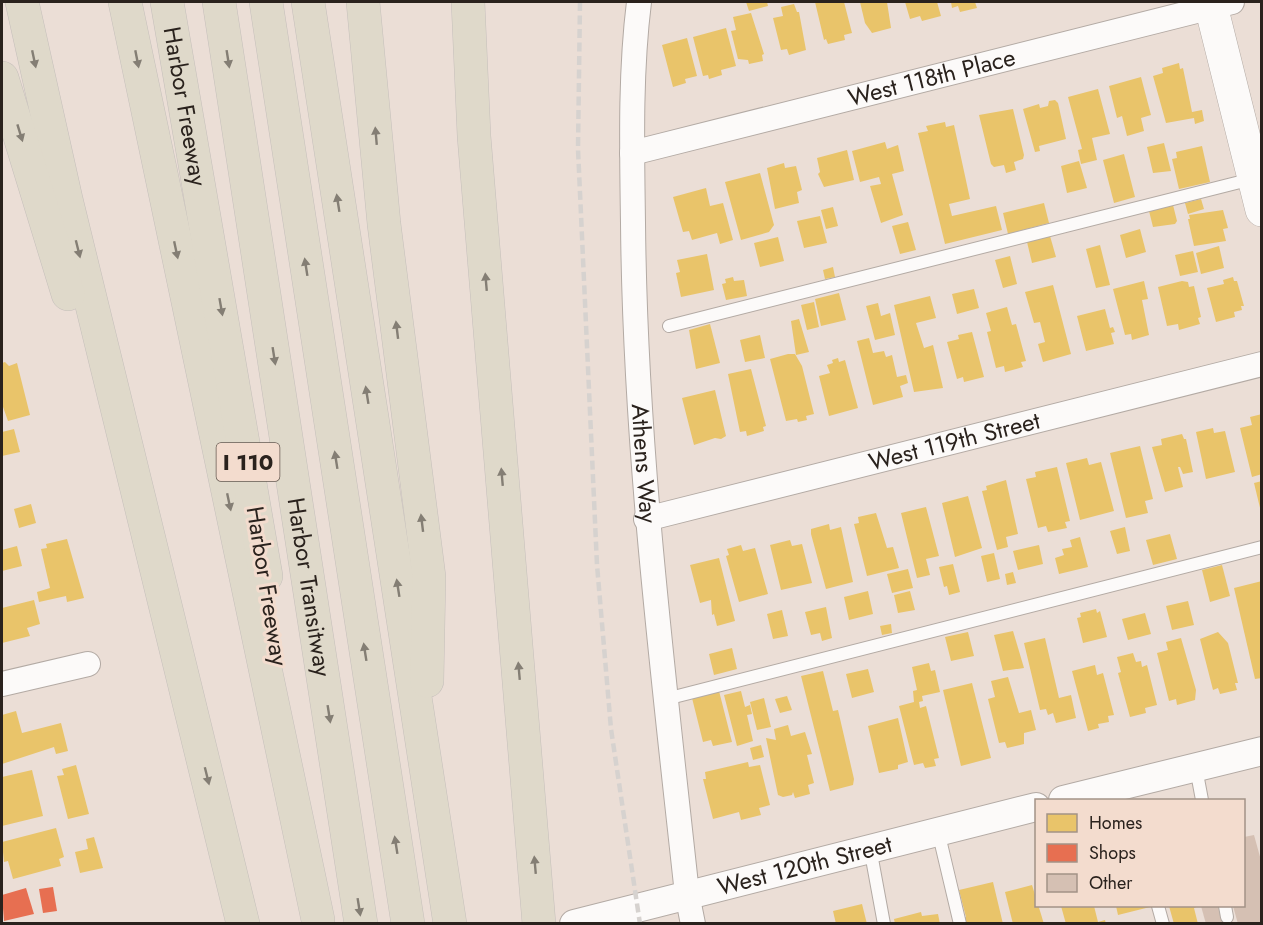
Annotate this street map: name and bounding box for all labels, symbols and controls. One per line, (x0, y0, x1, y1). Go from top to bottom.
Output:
street label: Harbor Freeway (155, 24, 217, 189)
street label: West 118th Place (844, 39, 1019, 115)
one-way arrow (133, 49, 142, 68)
one-way arrow (30, 50, 39, 69)
one-way arrow (223, 50, 232, 69)
one-way arrow (16, 124, 25, 142)
one-way arrow (371, 127, 381, 146)
one-way arrow (333, 193, 342, 212)
one-way arrow (74, 240, 84, 258)
one-way arrow (171, 241, 181, 259)
one-way arrow (302, 257, 311, 276)
one-way arrow (481, 273, 491, 292)
one-way arrow (217, 298, 226, 317)
one-way arrow (393, 320, 402, 339)
one-way arrow (270, 346, 279, 365)
one-way arrow (363, 386, 372, 405)
street label: Athens Way (623, 403, 666, 525)
street label: West 119th Street (865, 403, 1044, 479)
road number: I 110 (216, 443, 280, 481)
one-way arrow (331, 450, 340, 469)
one-way arrow (498, 467, 507, 486)
one-way arrow (225, 493, 234, 512)
street label: Harbor Transitway (279, 495, 341, 679)
street label: Harbor Freeway (238, 504, 297, 669)
one-way arrow (417, 514, 427, 533)
one-way arrow (393, 578, 402, 597)
one-way arrow (361, 643, 370, 662)
one-way arrow (514, 661, 524, 680)
one-way arrow (325, 705, 334, 724)
one-way arrow (203, 767, 213, 785)
legend (1035, 799, 1245, 907)
text: Homes (1089, 810, 1142, 836)
street label: West 120th Street (714, 826, 896, 904)
one-way arrow (391, 835, 400, 854)
text: Shops (1089, 840, 1136, 866)
one-way arrow (530, 856, 540, 875)
text: Other (1089, 870, 1133, 896)
one-way arrow (355, 898, 364, 917)

